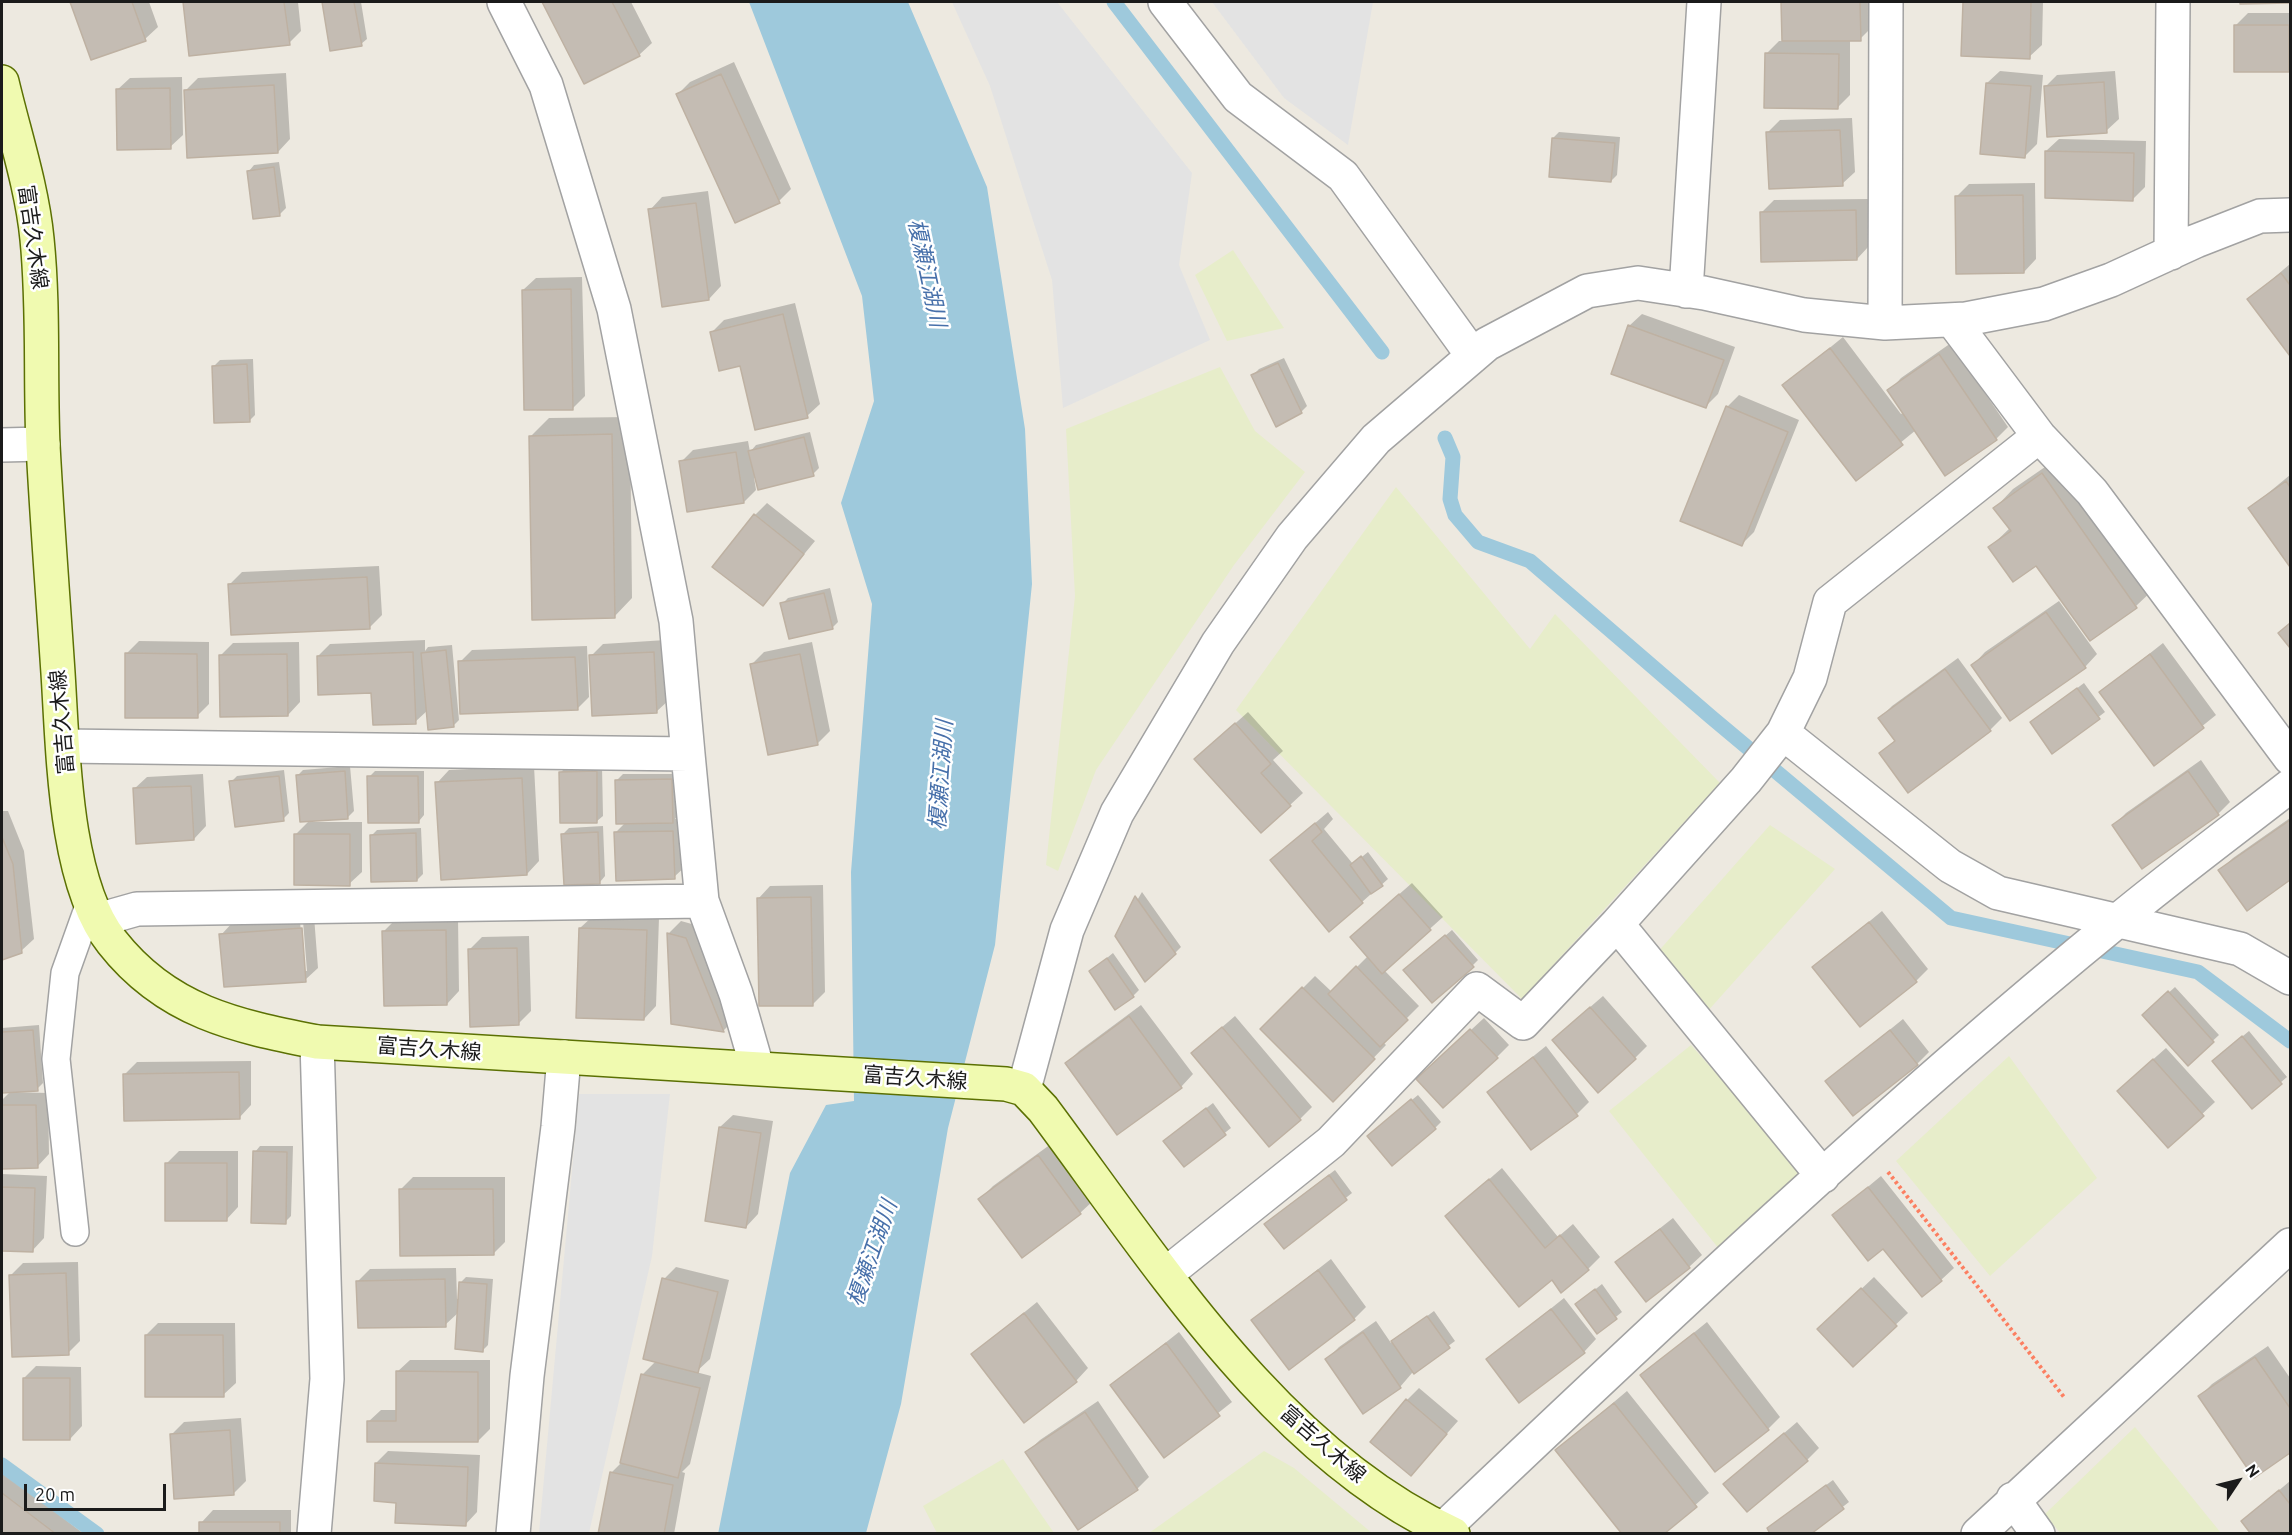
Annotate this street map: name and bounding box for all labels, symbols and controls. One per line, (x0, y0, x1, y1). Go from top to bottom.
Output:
street label: 富吉久木線 (13, 183, 53, 291)
water label: 榎瀬江湖川 (903, 216, 951, 330)
street label: 富吉久木線 (45, 669, 79, 775)
water label: 榎瀬江湖川 (924, 719, 958, 831)
street label: 富吉久木線 (376, 1033, 482, 1065)
street label: 富吉久木線 (862, 1062, 968, 1094)
water label: 榎瀬江湖川 (842, 1197, 902, 1309)
street label: 富吉久木線 (1275, 1400, 1371, 1488)
north arrow (2208, 1451, 2268, 1511)
text: N (2242, 1461, 2264, 1481)
scale bar (27, 1472, 170, 1510)
text: 20 m (35, 1484, 75, 1504)

